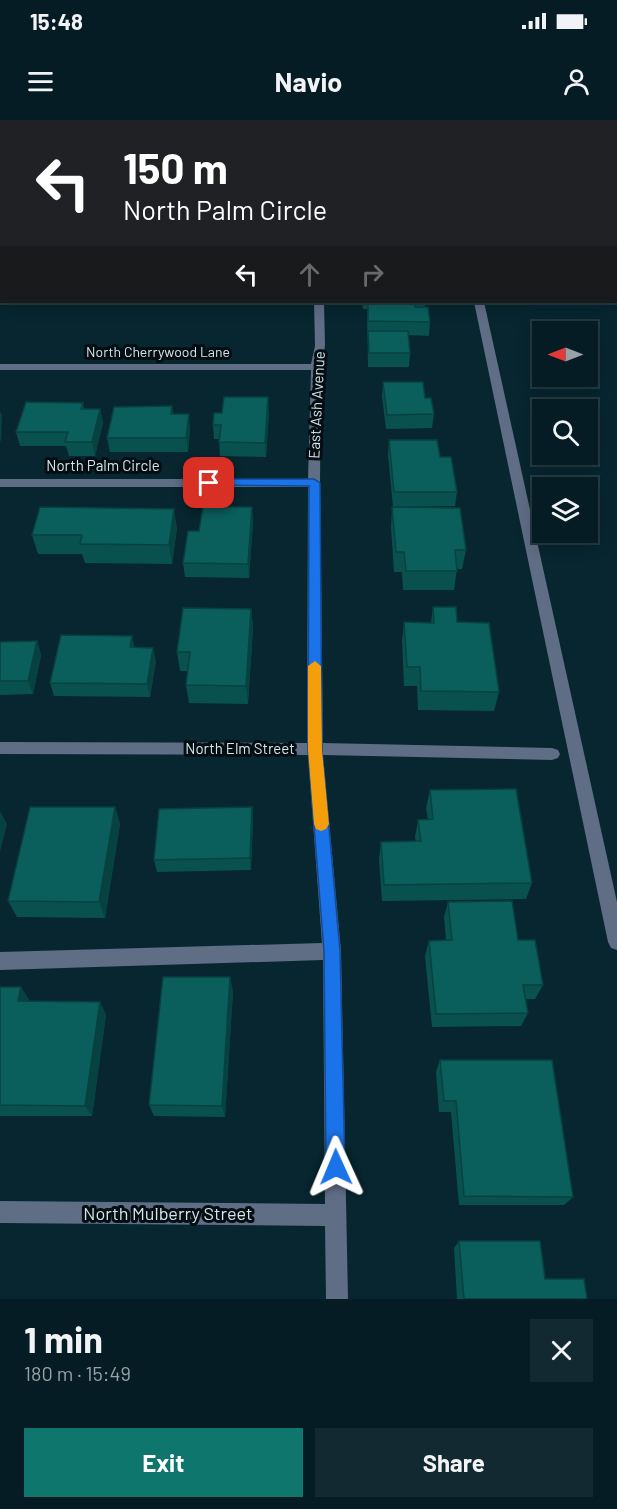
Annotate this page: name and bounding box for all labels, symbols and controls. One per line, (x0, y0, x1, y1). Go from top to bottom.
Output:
text: 15:48 (30, 8, 83, 34)
icon: menu (24, 65, 57, 98)
text: Navio (275, 65, 342, 97)
icon: person (560, 65, 593, 98)
text: 150 m (123, 142, 228, 192)
icon: left (24, 144, 102, 222)
text: North Palm Circle (123, 193, 327, 225)
icon: left (230, 258, 263, 291)
icon: ahead (293, 258, 326, 291)
icon: right (356, 258, 389, 291)
north arrow (532, 321, 598, 387)
map controls (532, 321, 598, 543)
street label: North Cherrywood Lane (86, 343, 230, 360)
street label: East Ash Avenue (304, 351, 328, 459)
button: search (532, 399, 598, 465)
street label: North Palm Circle (46, 456, 160, 474)
pin (183, 457, 234, 508)
icon: arrive (192, 466, 225, 499)
button: layers (532, 477, 598, 543)
street label: North Elm Street (185, 739, 295, 757)
position arrow (304, 1135, 368, 1199)
street label: North Mulberry Street (83, 1202, 253, 1224)
text: 1 min (24, 1317, 103, 1360)
button: close (530, 1319, 593, 1382)
text: 180 m · 15:49 (24, 1361, 131, 1385)
button: Exit (24, 1428, 303, 1497)
button: Share (315, 1428, 593, 1497)

